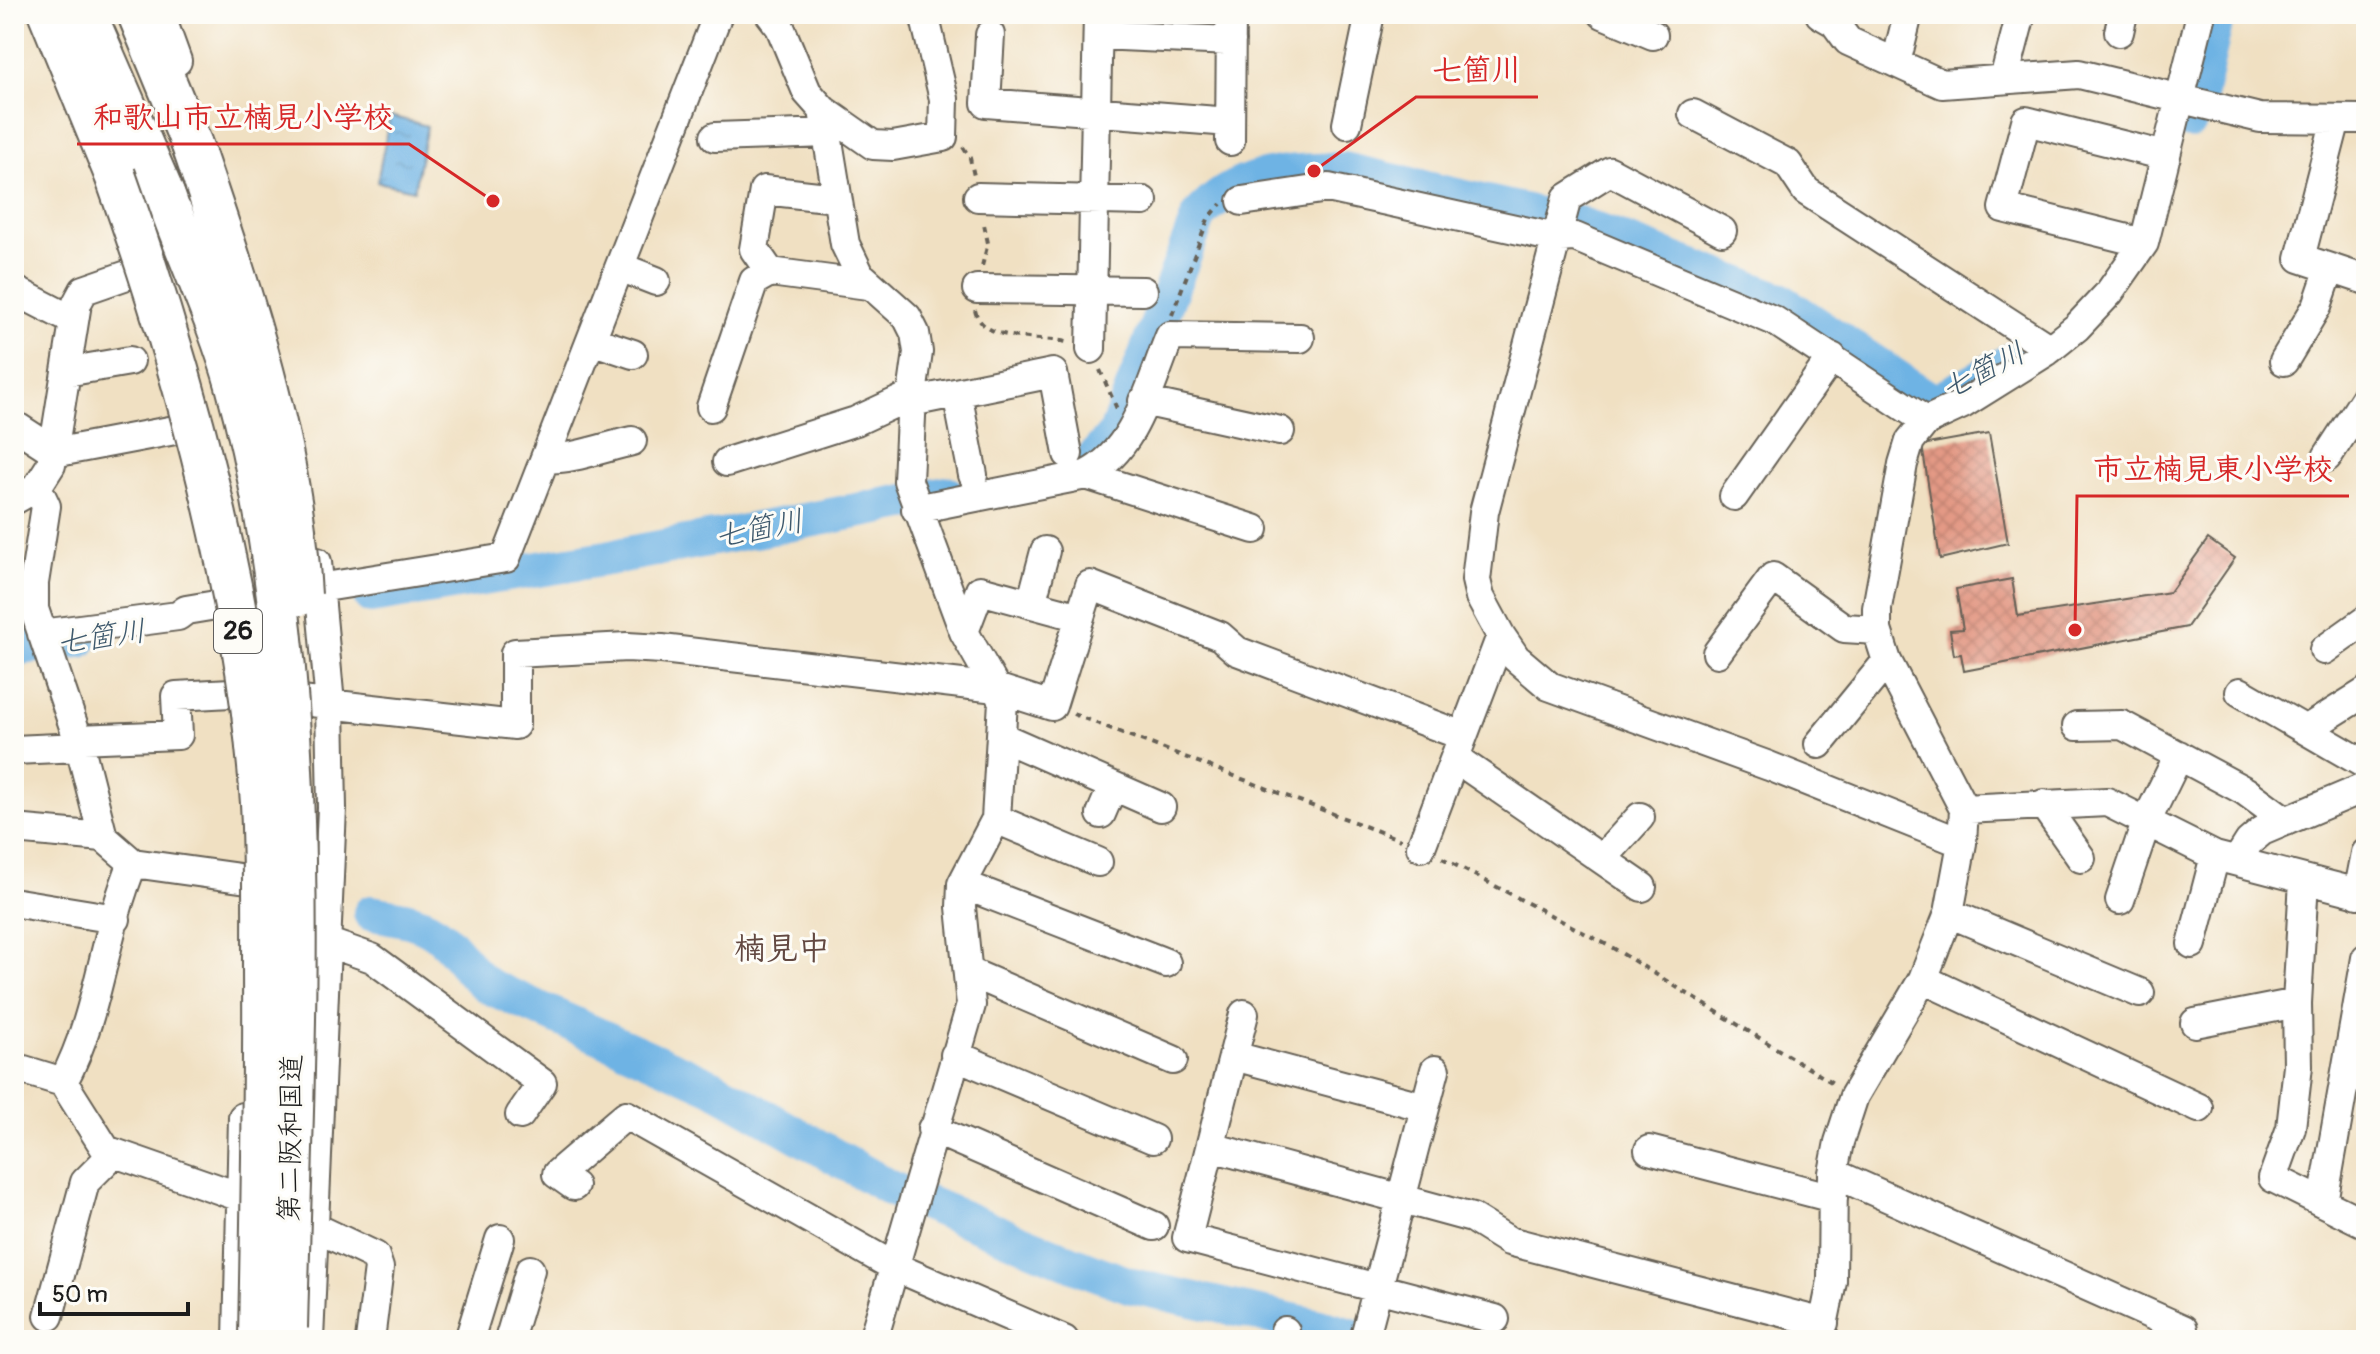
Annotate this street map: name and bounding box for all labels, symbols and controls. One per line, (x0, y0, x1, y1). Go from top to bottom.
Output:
callout: 七箇川 (1416, 43, 1538, 97)
text: 七箇川 (1432, 52, 1522, 89)
callout: 和歌山市立楠見小学校 (77, 90, 409, 144)
text: 和歌山市立楠見小学校 (93, 99, 393, 136)
water label: 七箇川 (1935, 334, 2031, 408)
callout: 市立楠見東小学校 (2077, 442, 2349, 496)
text: 市立楠見東小学校 (2093, 451, 2333, 488)
water label: 七箇川 (711, 502, 807, 556)
road number: 26 (214, 609, 262, 653)
water label: 七箇川 (54, 612, 148, 662)
district label: 楠見中 (734, 929, 830, 969)
street label: 第二阪和国道 (272, 1054, 310, 1222)
scale bar (40, 1266, 188, 1316)
text: 50 m (52, 1280, 108, 1309)

